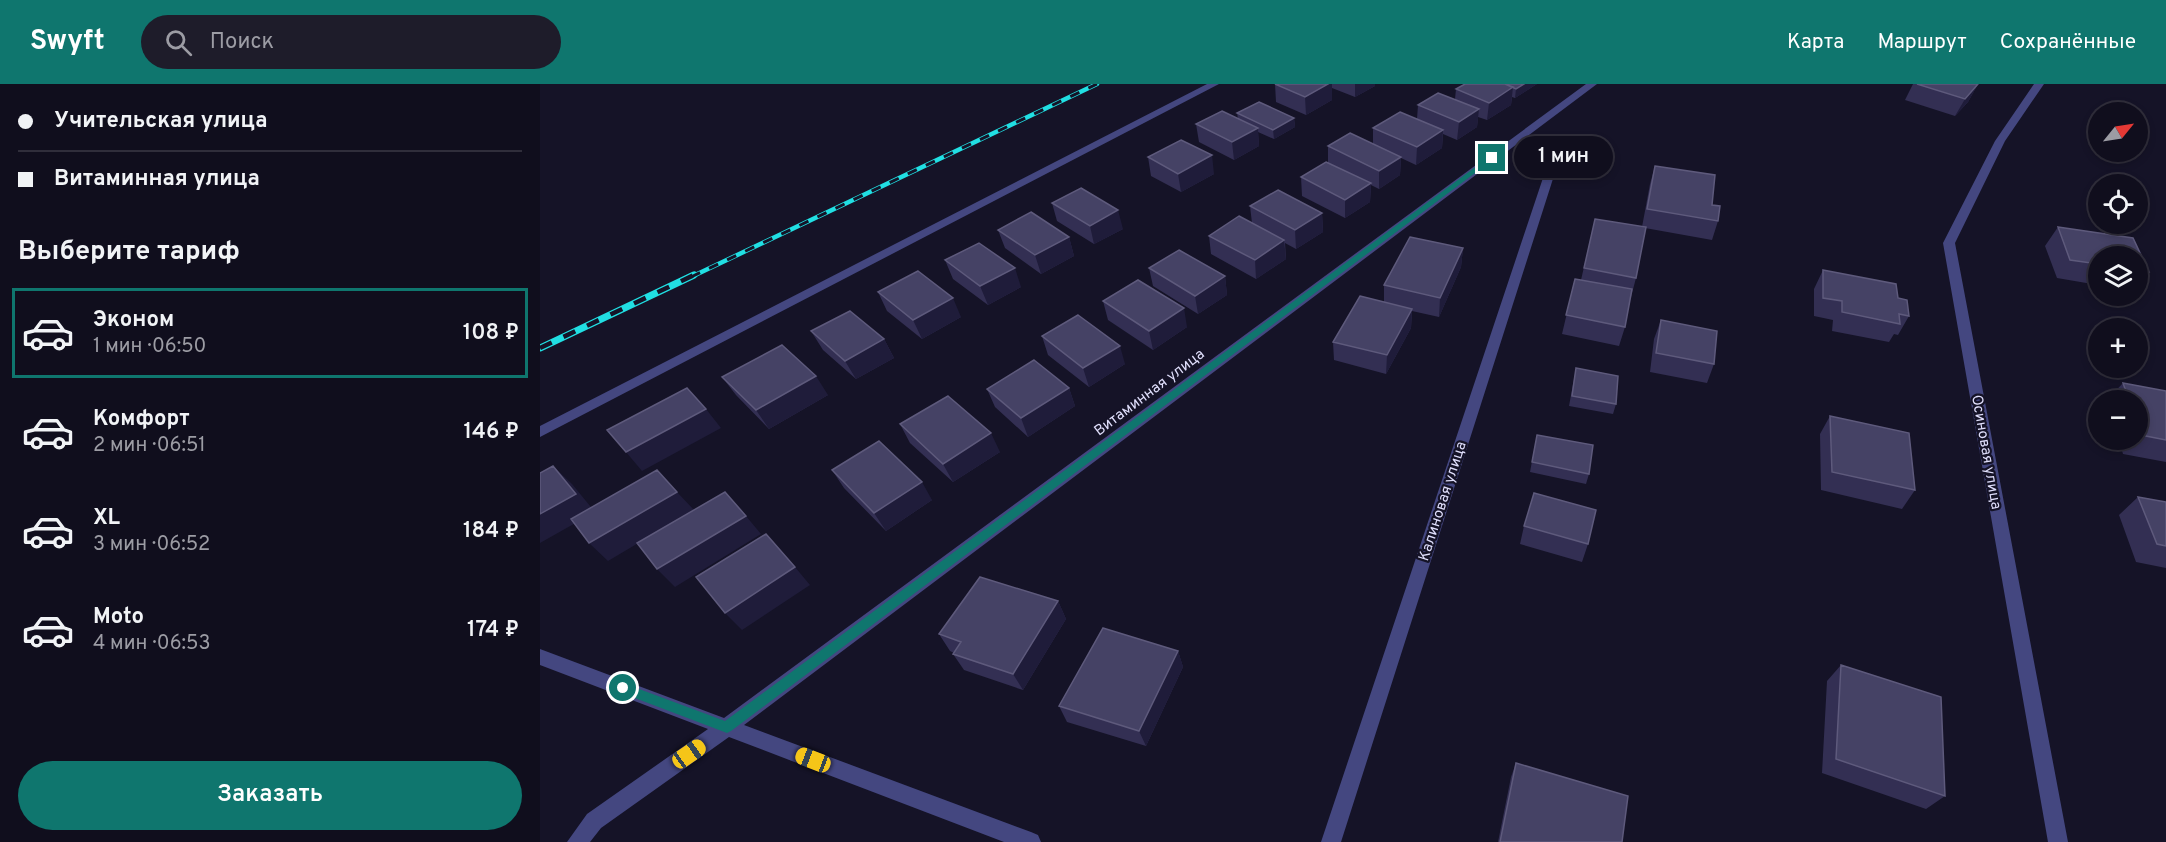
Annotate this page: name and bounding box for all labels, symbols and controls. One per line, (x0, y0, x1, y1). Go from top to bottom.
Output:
search box (141, 15, 561, 69)
text: Swyft (30, 24, 105, 60)
icon: search (162, 26, 195, 59)
text: Поиск (210, 29, 274, 56)
text: Карта (1787, 29, 1844, 56)
text: Маршрут (1877, 29, 1967, 56)
text: Сохранённые (2000, 29, 2136, 56)
north arrow (2088, 102, 2148, 162)
map controls (2088, 102, 2148, 450)
text: Учительская улица (54, 108, 267, 135)
callout: 1 мин (1513, 137, 1612, 179)
route end (1478, 144, 1505, 171)
text: 1 мин (1538, 144, 1589, 170)
text: Витаминная улица (54, 166, 260, 193)
button: locate (2088, 174, 2148, 234)
text: Выберите тариф (18, 235, 240, 269)
button: layers (2088, 246, 2148, 306)
icon: car (21, 306, 75, 360)
text: Эконом (93, 307, 174, 334)
button: + (2088, 318, 2148, 378)
text: 108 ₽ (463, 320, 519, 347)
text: 1 мин · 06:50 (93, 334, 206, 360)
street label: Витаминная улица (1091, 345, 1209, 441)
button: − (2088, 390, 2148, 450)
street label: Осиновая улица (1966, 393, 2005, 511)
icon: car (21, 405, 75, 459)
text: Комфорт (93, 406, 190, 433)
text: 146 ₽ (463, 419, 519, 446)
text: 2 мин · 06:51 (93, 433, 206, 459)
street label: Калиновая улица (1415, 439, 1472, 564)
icon: car (21, 504, 75, 558)
text: XL (93, 505, 120, 532)
text: 184 ₽ (463, 518, 519, 545)
text: 3 мин · 06:52 (93, 532, 210, 558)
icon: car (21, 603, 75, 657)
text: Moto (93, 604, 144, 631)
text: 174 ₽ (467, 617, 519, 644)
text: 4 мин · 06:53 (93, 631, 211, 657)
route start (609, 674, 636, 701)
car (669, 736, 709, 772)
car (793, 745, 833, 775)
button: Заказать (18, 761, 522, 830)

